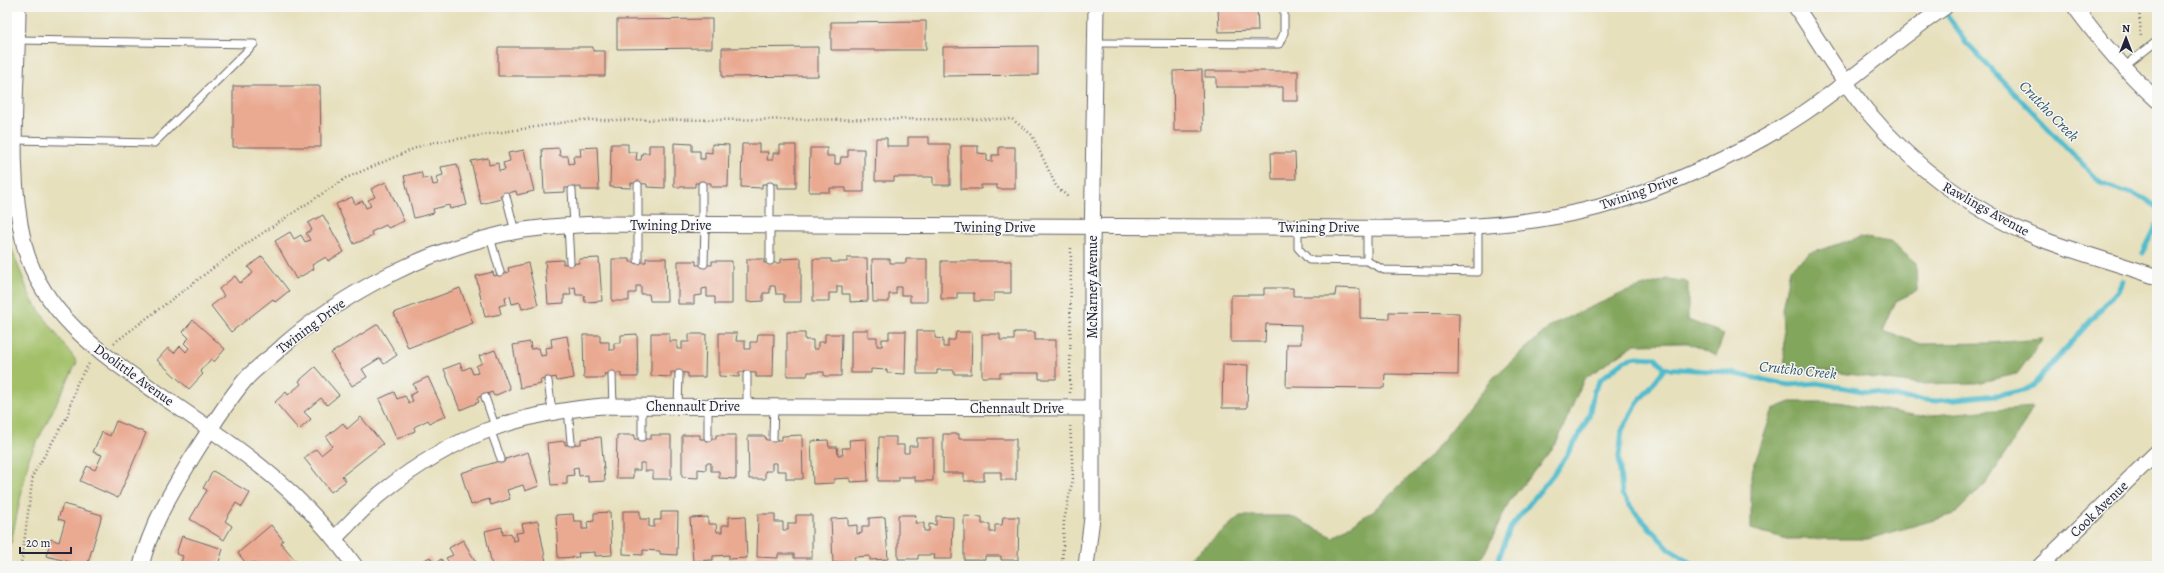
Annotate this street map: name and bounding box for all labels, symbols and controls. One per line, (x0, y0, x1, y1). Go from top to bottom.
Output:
north arrow (2106, 18, 2146, 58)
text: N (2122, 21, 2130, 36)
water label: Crutcho Creek (2015, 76, 2083, 146)
street label: Twining Drive (1597, 170, 1681, 214)
street label: Rawlings Avenue (1939, 177, 2033, 241)
street label: Twining Drive (630, 216, 712, 235)
street label: Twining Drive (954, 218, 1036, 237)
street label: Twining Drive (1278, 218, 1360, 237)
street label: McNarney Avenue (1083, 235, 1102, 339)
street label: Twining Drive (273, 294, 349, 358)
street label: Doolittle Avenue (90, 340, 178, 410)
water label: Crutcho Creek (1758, 356, 1838, 384)
street label: Chennault Drive (646, 397, 740, 416)
street label: Chennault Drive (970, 399, 1064, 418)
street label: Cook Avenue (2066, 477, 2132, 541)
scale bar (20, 529, 71, 555)
text: 20 m (26, 535, 50, 551)

